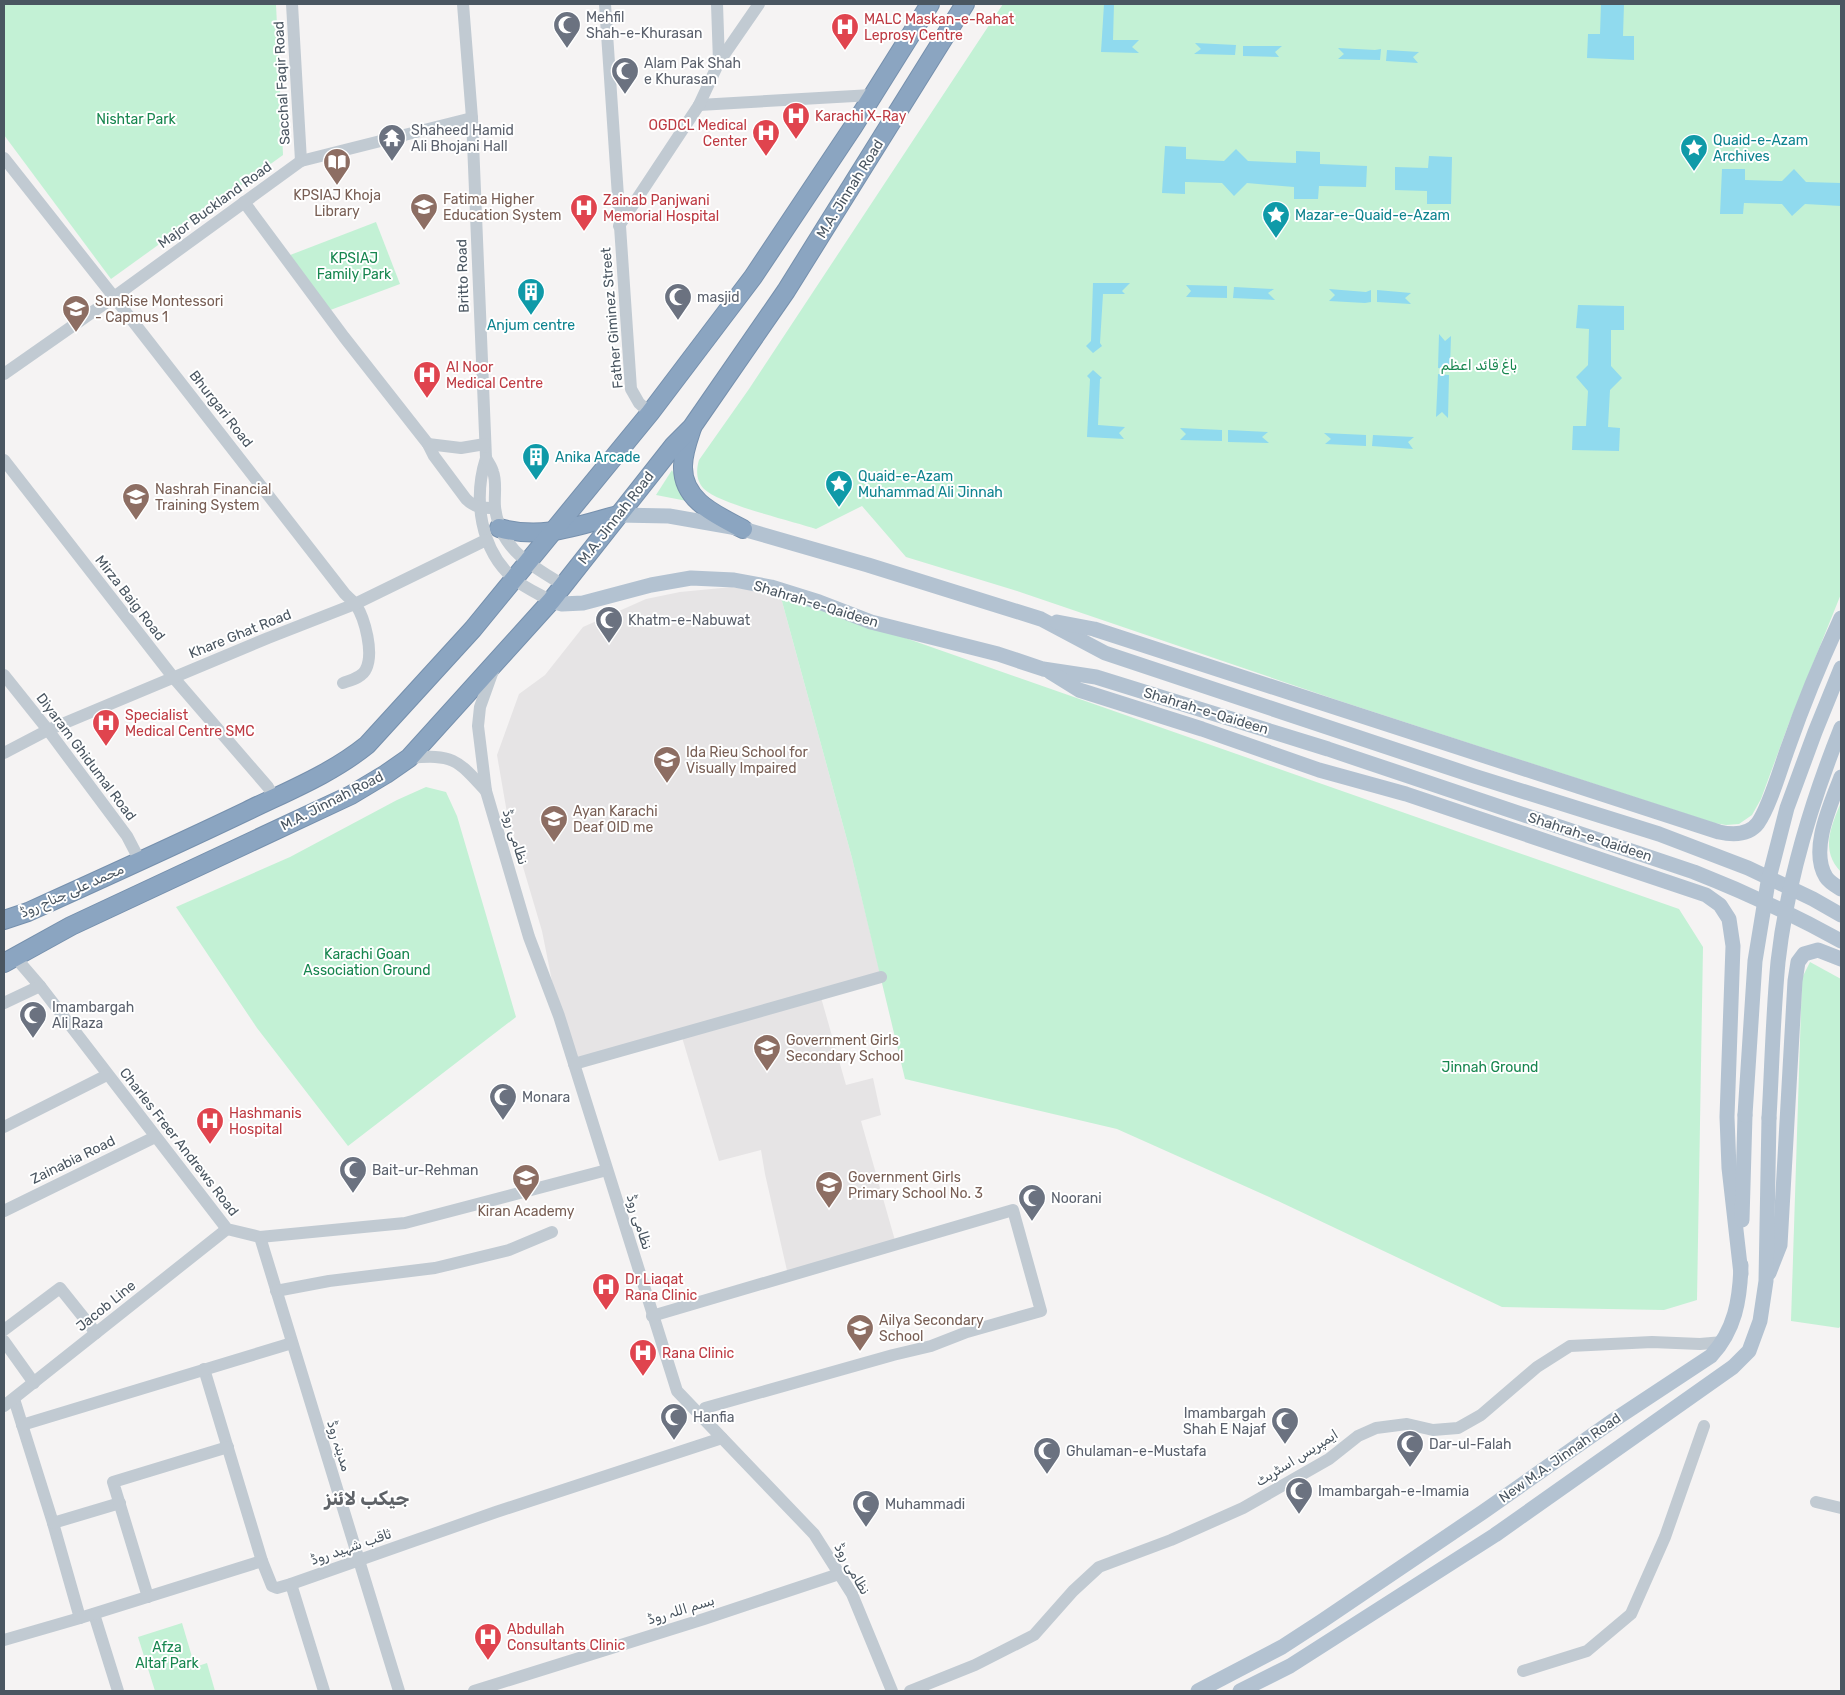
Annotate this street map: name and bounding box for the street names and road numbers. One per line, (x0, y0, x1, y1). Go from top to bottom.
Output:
street label: Sacchal Faqir Road (270, 21, 294, 145)
street label: M.A. Jinnah Road (813, 137, 887, 241)
street label: Major Buckland Road (155, 158, 275, 252)
street label: Britto Road (453, 239, 473, 313)
street label: Father Giminez Street (597, 246, 627, 389)
street label: Bhurgari Road (186, 367, 256, 451)
street label: M.A. Jinnah Road (575, 468, 657, 568)
street label: Mirza Baig Road (91, 552, 169, 644)
street label: Shahrah-e-Qaideen (752, 577, 880, 631)
street label: Khare Ghat Road (186, 606, 294, 662)
street label: Shahrah-e-Qaideen (1142, 684, 1270, 738)
street label: Diyaram Ghidumal Road (32, 690, 140, 824)
street label: M.A. Jinnah Road (278, 768, 386, 834)
street label: نظامی روڈ (499, 807, 531, 867)
street label: Shahrah-e-Qaideen (1526, 809, 1654, 865)
street label: محمد علی جناح روڈ (18, 860, 128, 923)
street label: Charles Freer Andrews Road (116, 1064, 242, 1220)
street label: Zainabia Road (28, 1132, 118, 1188)
street label: نظامی روڈ (623, 1192, 655, 1252)
street label: Jacob Line (73, 1277, 139, 1335)
street label: New M.A. Jinnah Road (1496, 1410, 1624, 1506)
street label: مدینہ روڈ (323, 1418, 355, 1474)
street label: ایمپریس اسٹریٹ (1253, 1426, 1342, 1491)
street label: ثاقب شہید روڈ (308, 1525, 394, 1569)
street label: نظامی روڈ (830, 1540, 874, 1598)
street label: بسم اللہ روڈ (646, 1592, 716, 1628)

